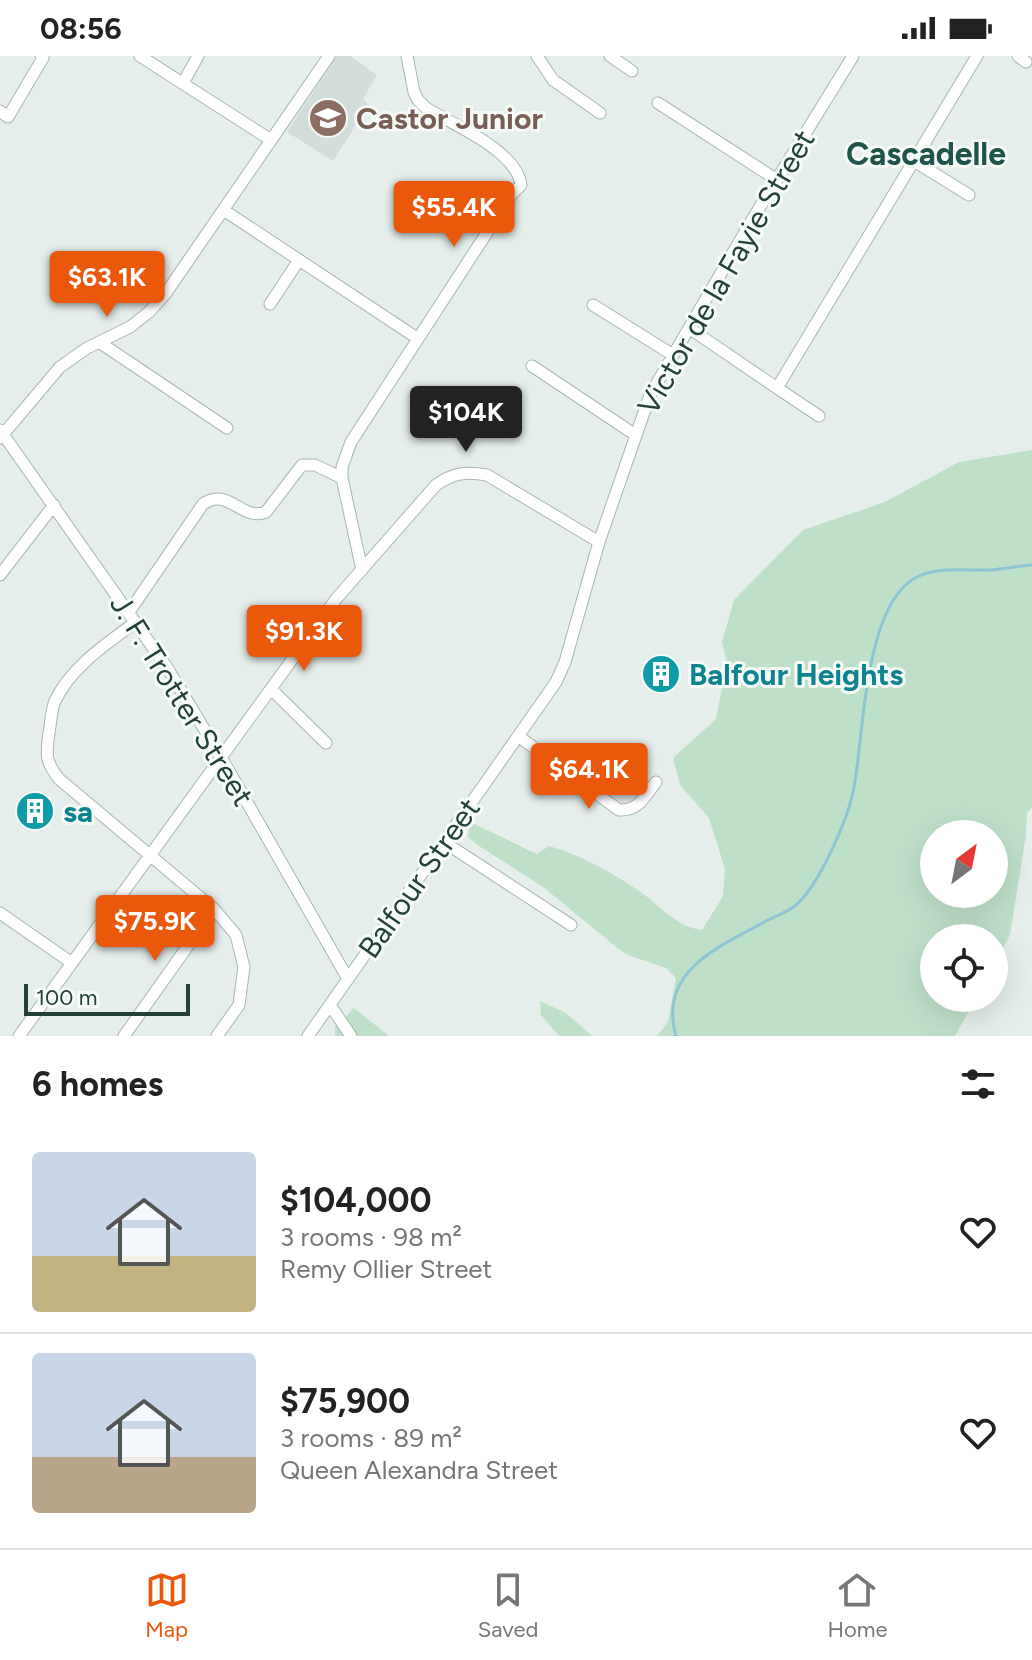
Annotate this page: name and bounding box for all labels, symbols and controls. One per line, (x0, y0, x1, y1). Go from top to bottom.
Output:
text: 08:56 (40, 10, 122, 47)
school or university icon: Castor Junior (307, 97, 349, 139)
place label: Castor Junior (356, 100, 543, 137)
street label: Victor de la Fayie Street (629, 123, 823, 421)
district label: Cascadelle (846, 135, 1006, 173)
pin: $55.4K (389, 181, 519, 249)
text: $55.4K (412, 191, 496, 223)
pin: $63.1K (42, 251, 172, 319)
text: $63.1K (68, 261, 146, 293)
pin: $104K (410, 386, 522, 454)
text: $104K (428, 396, 504, 428)
street label: J. F. Trotter Street (102, 587, 262, 813)
pin: $91.3K (239, 605, 369, 673)
text: $91.3K (265, 615, 343, 647)
building icon: Balfour Heights (640, 653, 682, 695)
place label: Balfour Heights (689, 656, 903, 693)
pin: $64.1K (524, 743, 654, 811)
text: $64.1K (549, 753, 629, 785)
building icon: sa (14, 790, 56, 832)
street label: Balfour Street (350, 791, 488, 965)
place label: sa (63, 793, 93, 830)
north arrow (920, 820, 1008, 908)
map controls (920, 820, 1008, 1012)
pin: $75.9K (90, 895, 220, 963)
text: $75.9K (114, 905, 196, 937)
button: locate (920, 924, 1008, 1012)
scale bar (24, 980, 190, 1016)
text: 100 m (36, 984, 97, 1011)
icon: filters (956, 1062, 1000, 1106)
text: 6 homes (32, 1064, 163, 1105)
text: $104,000 (280, 1180, 432, 1221)
icon: home (96, 1184, 192, 1280)
icon: heart (956, 1210, 1000, 1254)
text: 3 rooms · 98 m² (280, 1221, 462, 1253)
text: Remy Ollier Street (280, 1253, 492, 1285)
text: $75,900 (280, 1381, 410, 1422)
icon: home (96, 1385, 192, 1481)
icon: heart (956, 1411, 1000, 1455)
text: 3 rooms · 89 m² (280, 1422, 462, 1454)
text: Queen Alexandra Street (280, 1454, 558, 1486)
tab: Map (145, 1568, 189, 1643)
tab: Saved (478, 1568, 538, 1643)
tab: Home (827, 1568, 887, 1643)

